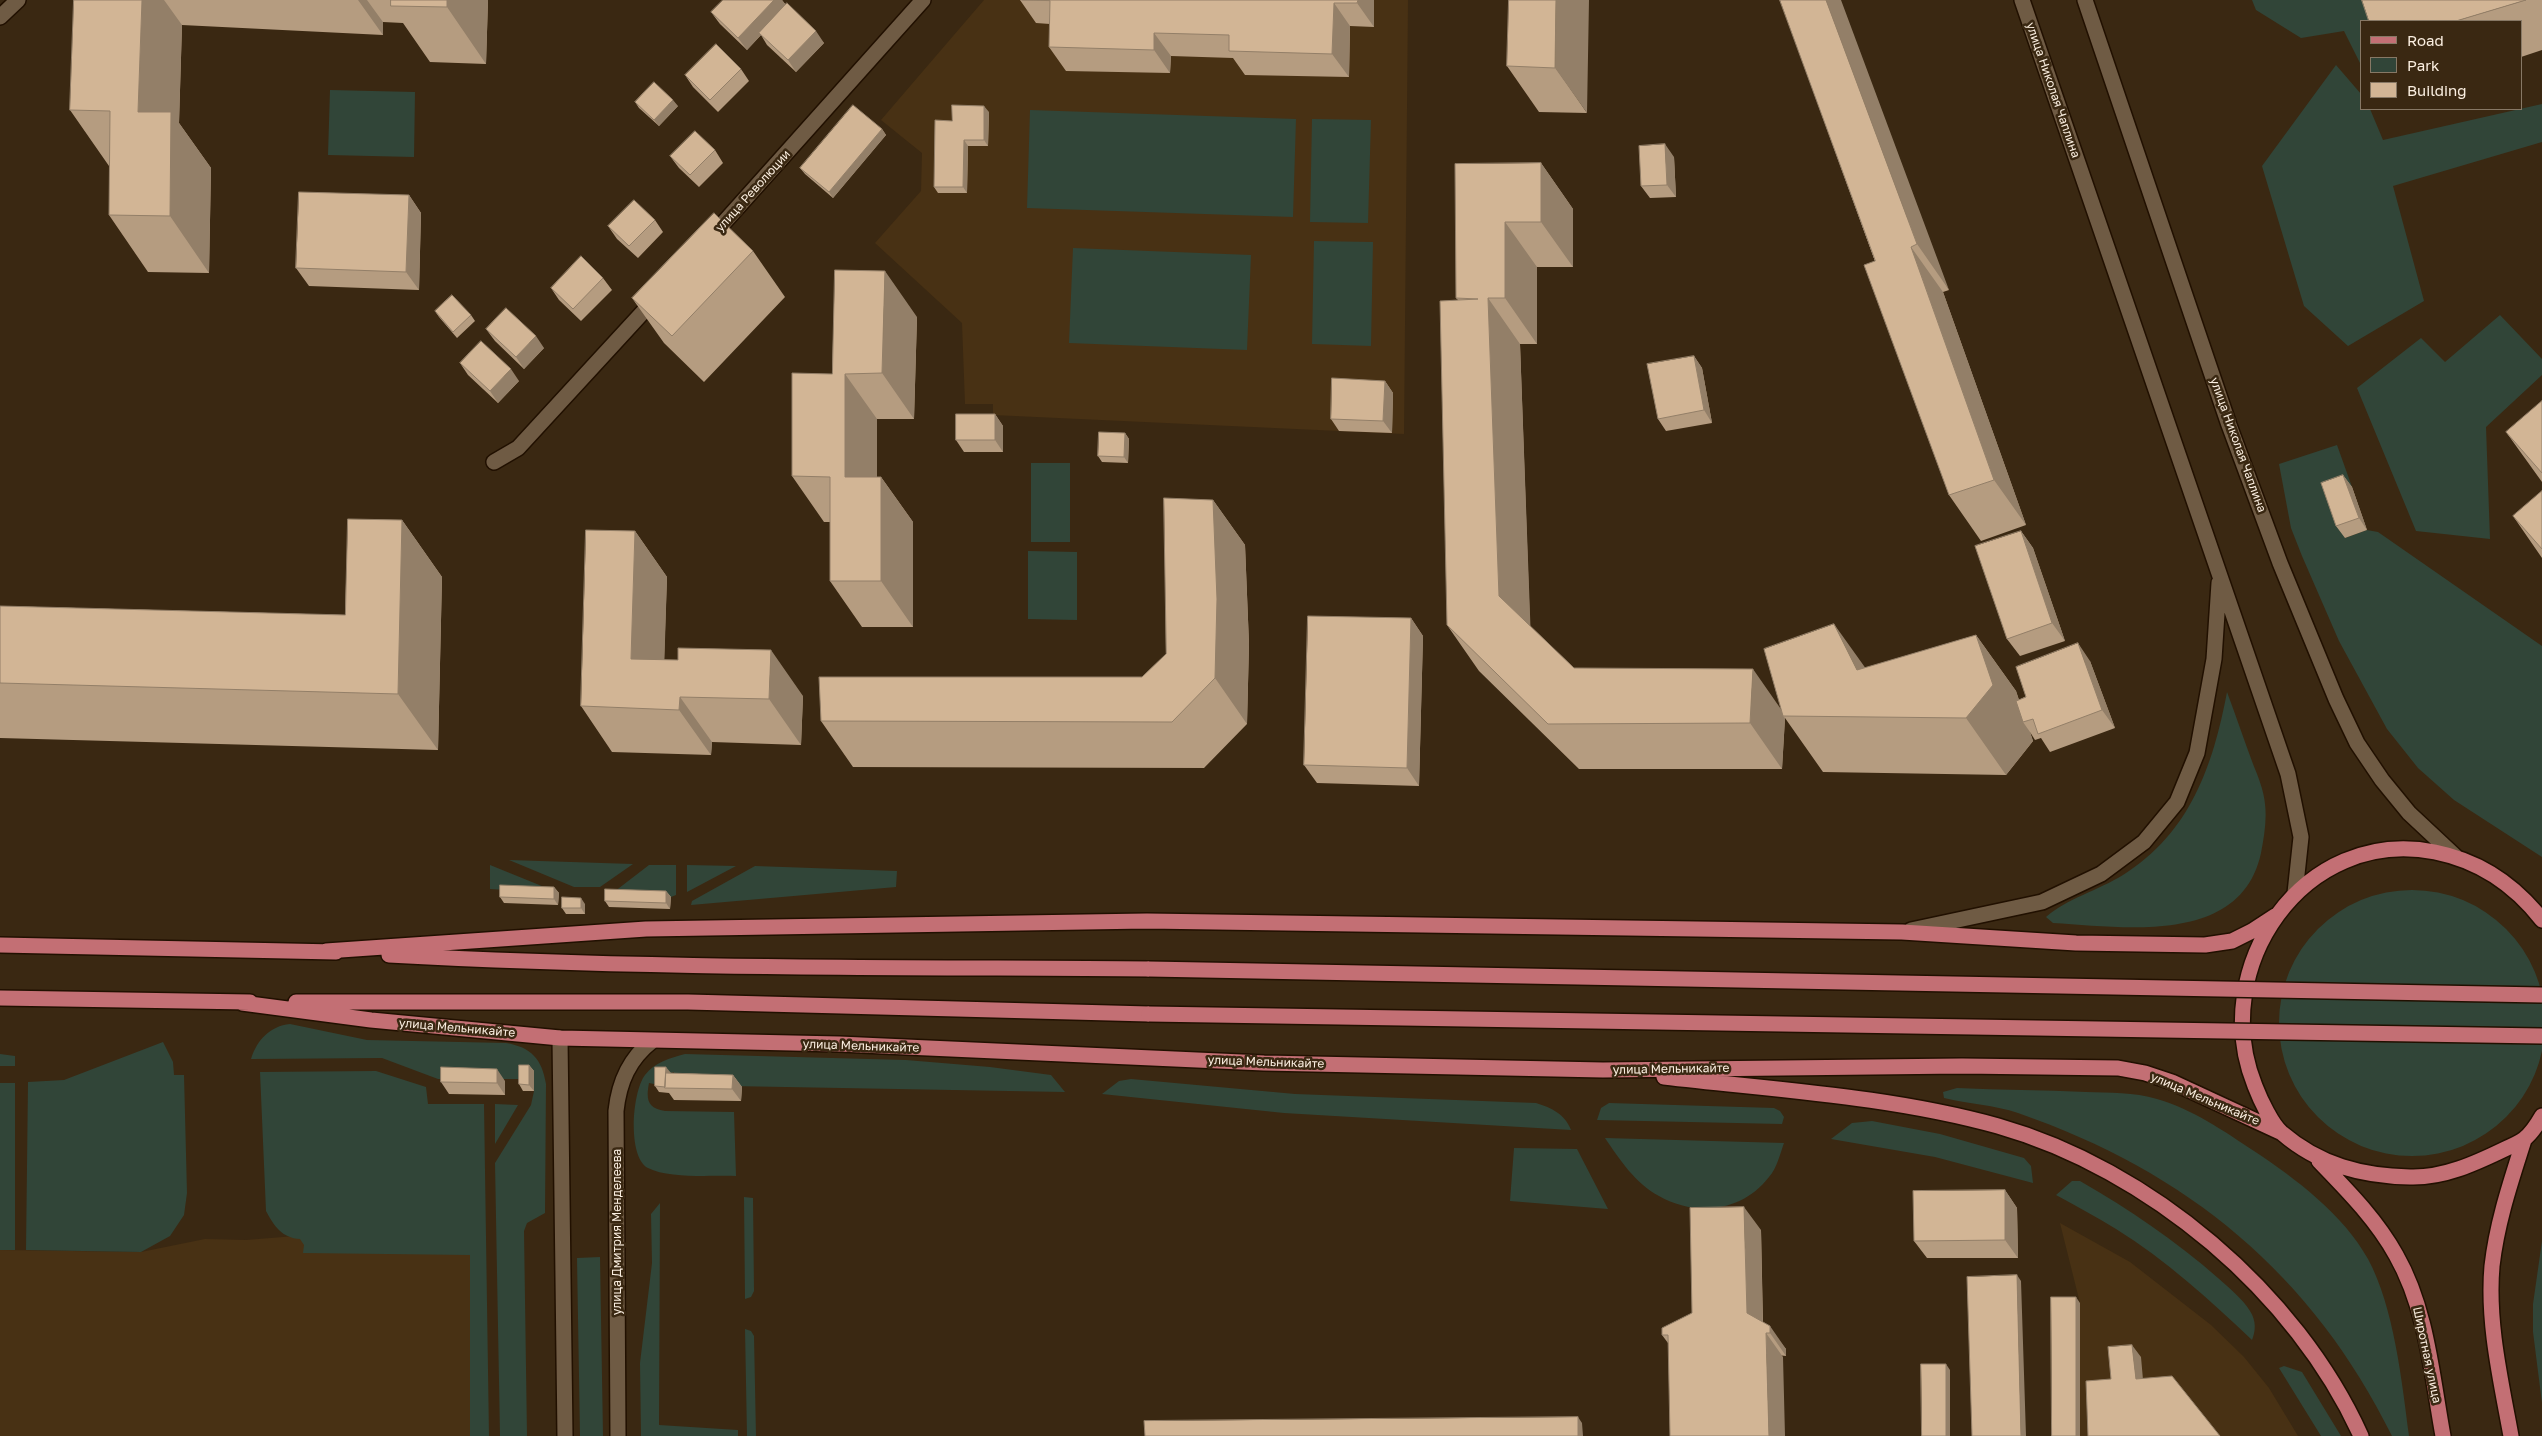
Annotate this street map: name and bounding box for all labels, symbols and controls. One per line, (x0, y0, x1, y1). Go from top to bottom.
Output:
street label: улица Николая Чаплина (2023, 20, 2083, 160)
legend (2360, 20, 2522, 110)
text: Road (2407, 31, 2444, 49)
text: Park (2407, 56, 2439, 74)
text: Building (2407, 81, 2467, 99)
street label: улица Революции (712, 147, 794, 235)
street label: улица Николая Чаплина (2207, 376, 2269, 514)
street label: улица Мельникайте (398, 1016, 516, 1040)
street label: улица Мельникайте (802, 1037, 920, 1055)
street label: улица Мельникайте (1207, 1053, 1325, 1071)
street label: улица Мельникайте (1612, 1061, 1730, 1077)
street label: улица Мельникайте (2148, 1070, 2262, 1128)
street label: улица Дмитрия Менделеева (610, 1149, 624, 1315)
street label: Широтная улица (2410, 1305, 2444, 1405)

